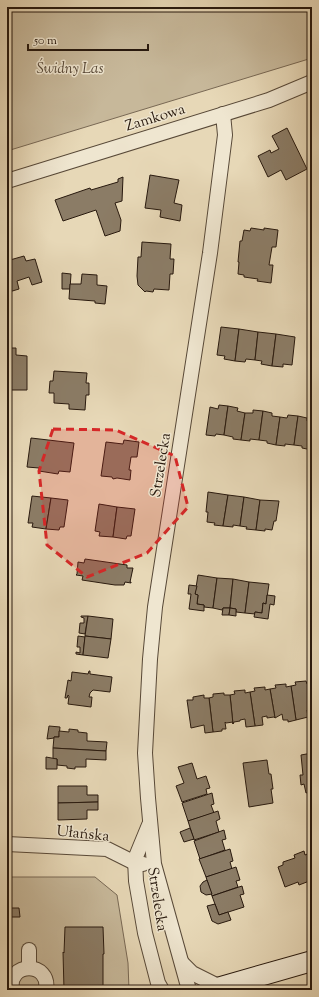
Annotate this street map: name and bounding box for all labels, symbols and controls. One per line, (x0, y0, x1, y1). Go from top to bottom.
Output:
scale bar (28, 26, 148, 52)
text: 50 m (33, 32, 57, 50)
park label: Świdny Las (36, 58, 104, 80)
street label: Zamkowa (123, 99, 188, 137)
street label: Strzelecka (146, 431, 177, 499)
street label: Ułańska (55, 821, 110, 848)
street label: Strzelecka (141, 865, 172, 933)

